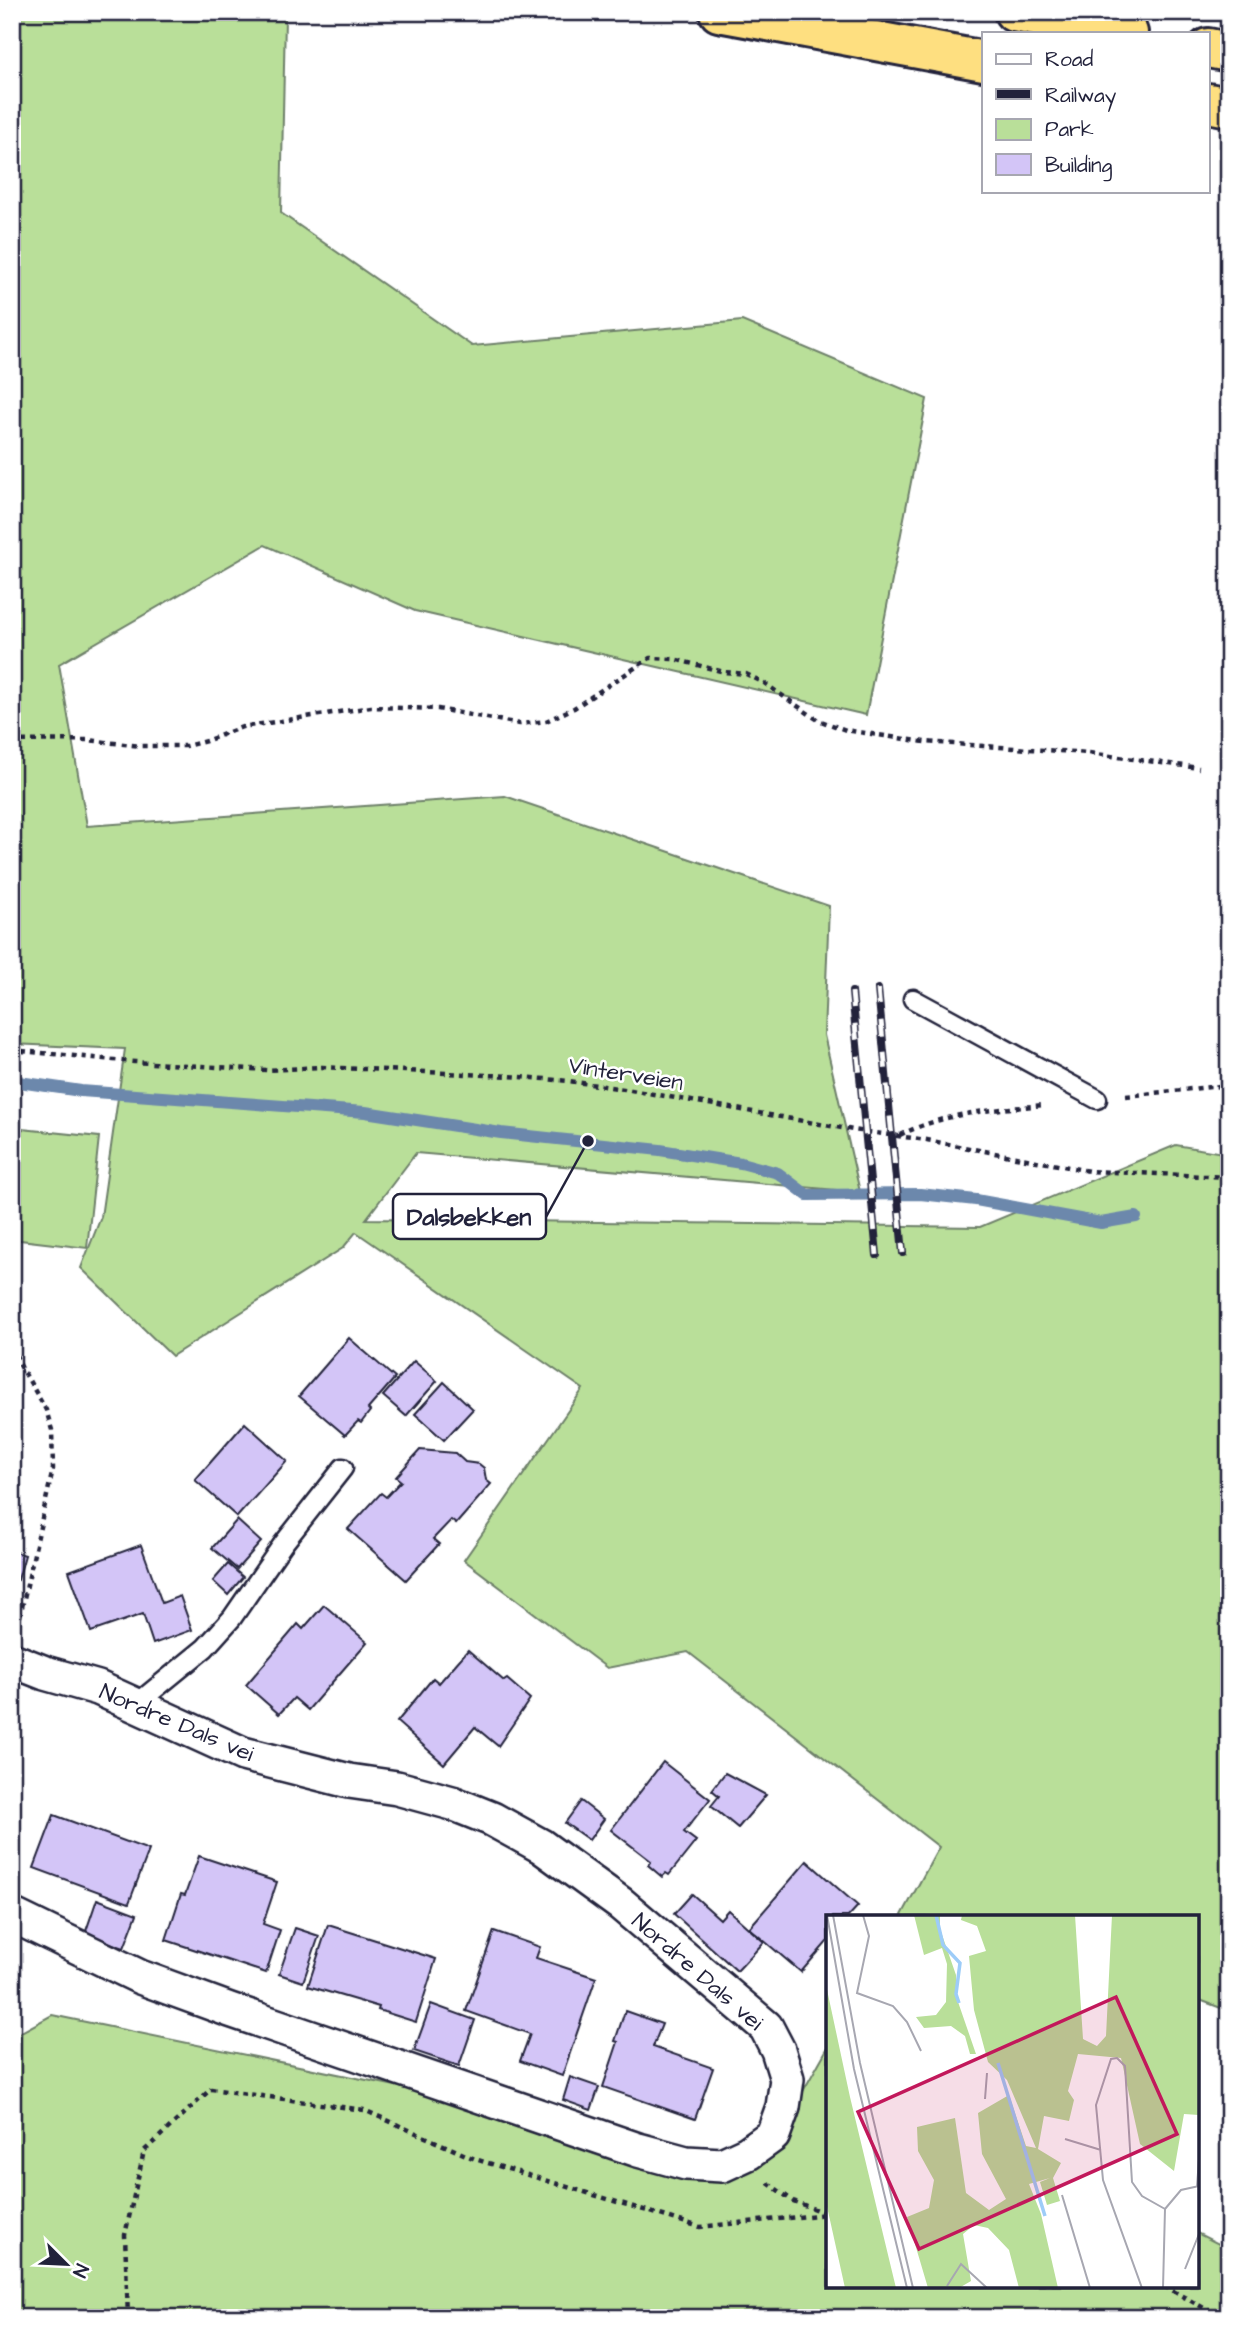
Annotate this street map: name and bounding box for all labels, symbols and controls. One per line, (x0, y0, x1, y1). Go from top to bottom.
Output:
legend (982, 32, 1210, 192)
text: Road (1045, 45, 1093, 74)
text: Railway (1045, 81, 1117, 112)
text: Park (1045, 115, 1094, 144)
text: Building (1045, 151, 1113, 182)
street label: Vinterveien (566, 1049, 685, 1099)
callout: Dalsbekken (393, 1194, 546, 1239)
text: Dalsbekken (407, 1201, 531, 1235)
street label: Nordre Dals vei (94, 1676, 259, 1770)
street label: Nordre Dals vei (625, 1906, 770, 2038)
inset map (826, 1915, 1199, 2288)
north arrow (32, 2228, 102, 2298)
text: N (65, 2259, 95, 2281)

